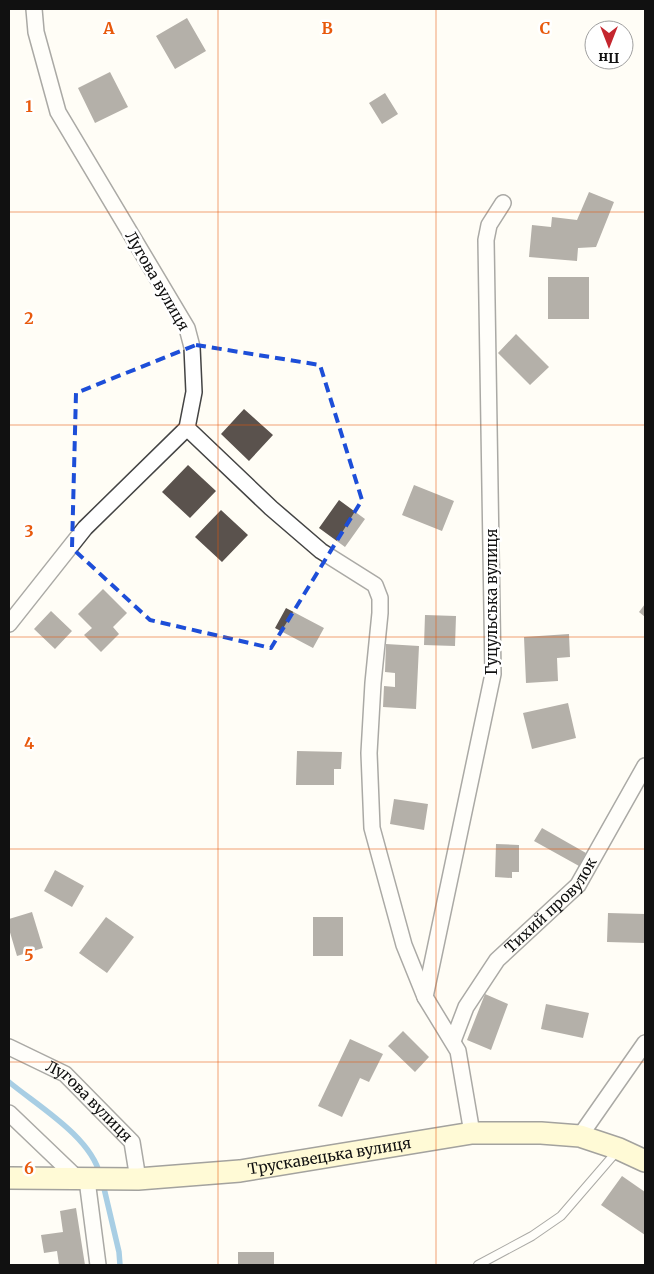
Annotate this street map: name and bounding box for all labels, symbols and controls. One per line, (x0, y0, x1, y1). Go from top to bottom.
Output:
text: A (102, 18, 115, 38)
text: B (321, 18, 333, 38)
text: C (540, 18, 550, 38)
north arrow (584, 20, 634, 70)
text: Пн (598, 49, 620, 67)
text: 1 (25, 96, 33, 116)
street label: Лугова вулиця (121, 228, 194, 334)
text: 2 (24, 308, 34, 328)
text: 3 (24, 521, 34, 541)
street label: Гуцульська вулиця (482, 529, 501, 675)
text: 4 (24, 733, 34, 753)
street label: Тихий провулок (501, 853, 601, 957)
text: 5 (24, 945, 34, 965)
street label: Лугова вулиця (43, 1056, 137, 1146)
street label: Трускавецька вулиця (246, 1133, 412, 1179)
text: 6 (24, 1158, 34, 1178)

